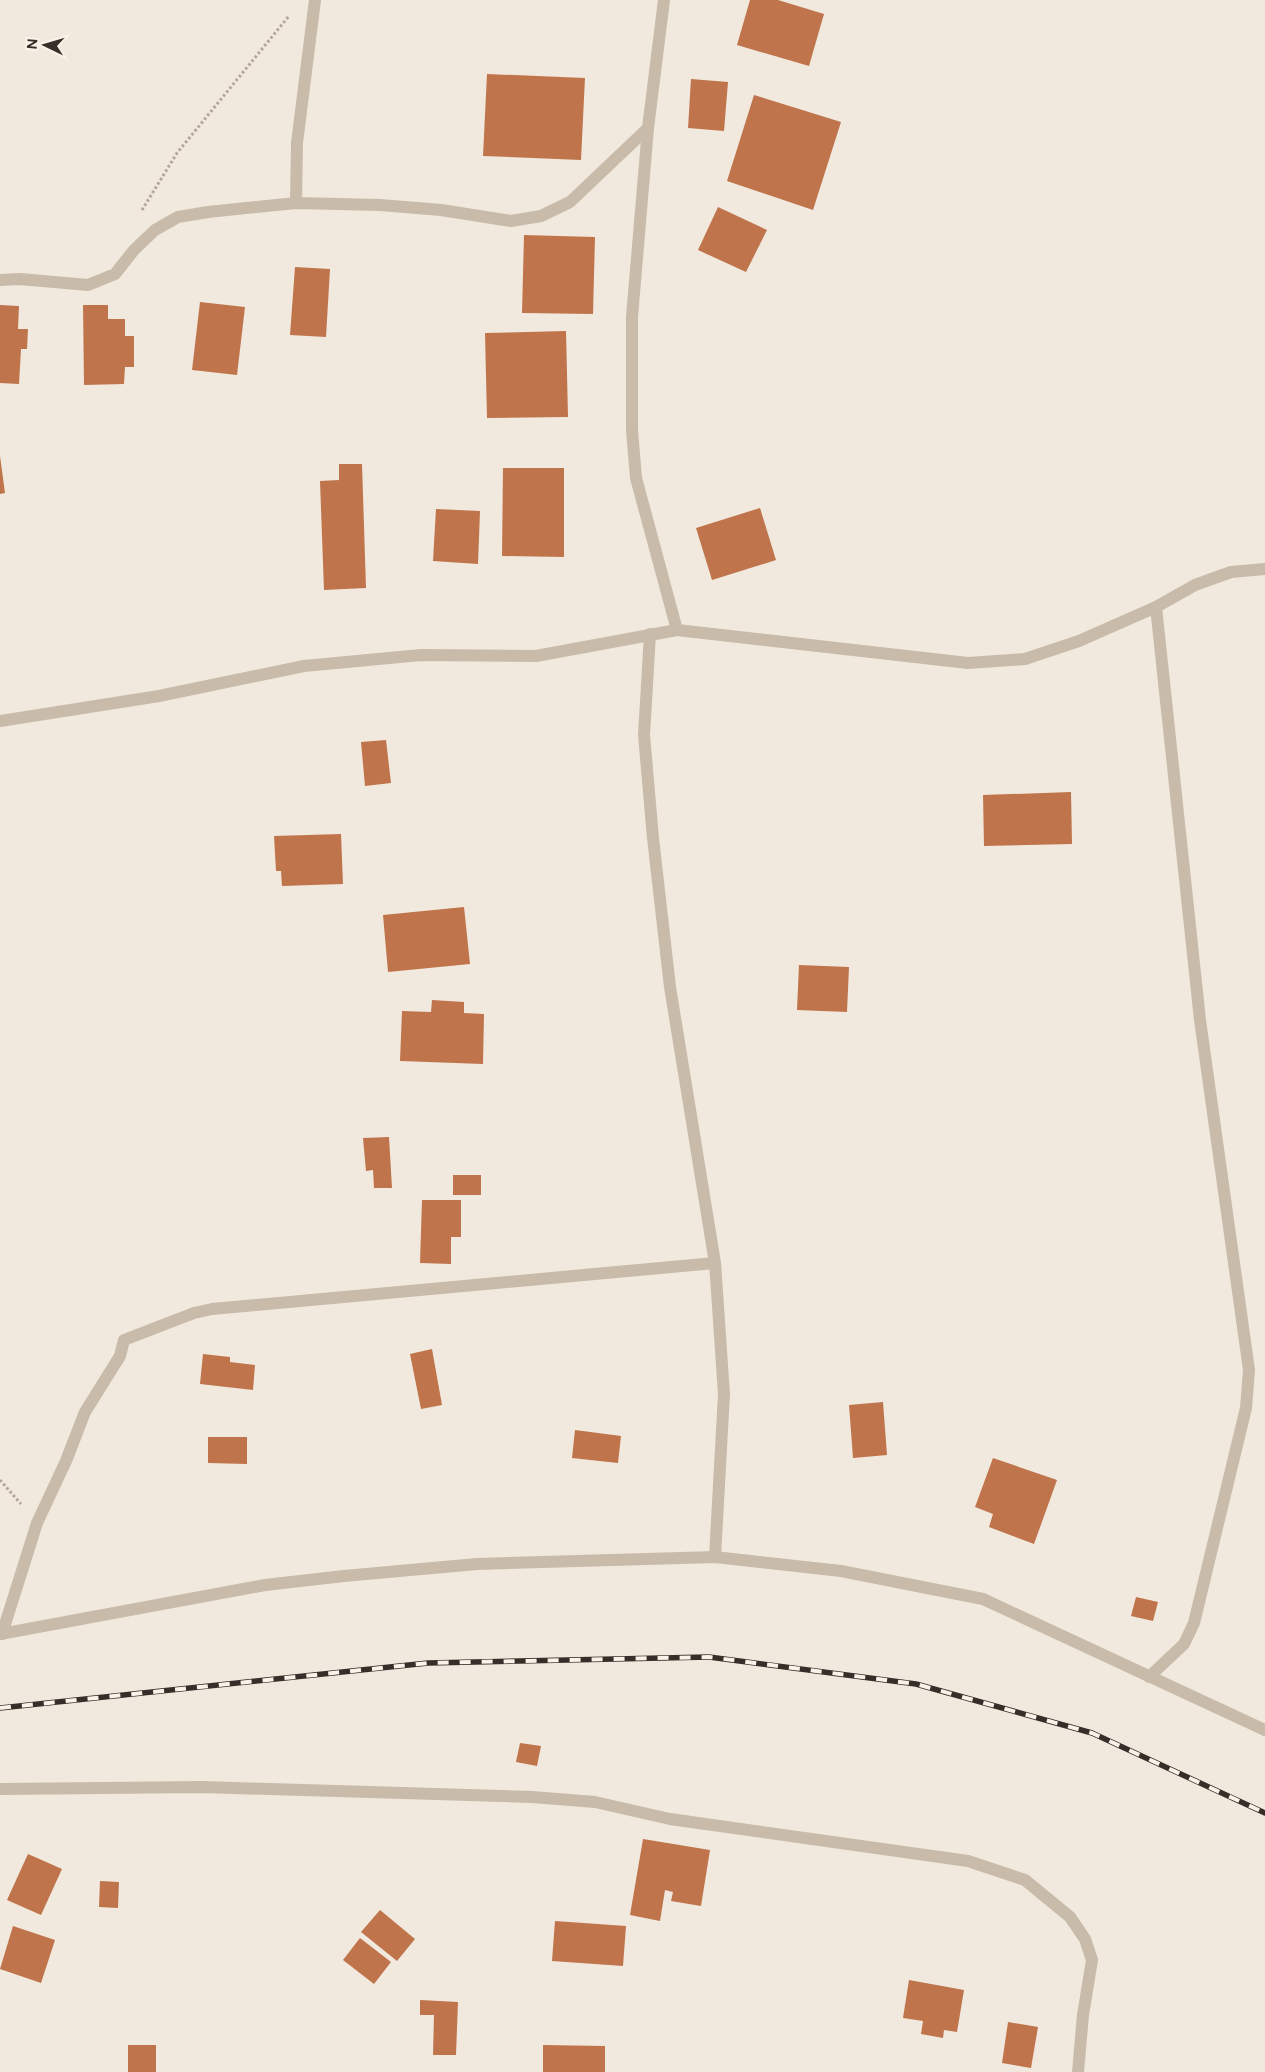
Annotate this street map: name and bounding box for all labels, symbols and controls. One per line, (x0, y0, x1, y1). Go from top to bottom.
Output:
north arrow (20, 20, 70, 70)
text: N (24, 38, 41, 50)

